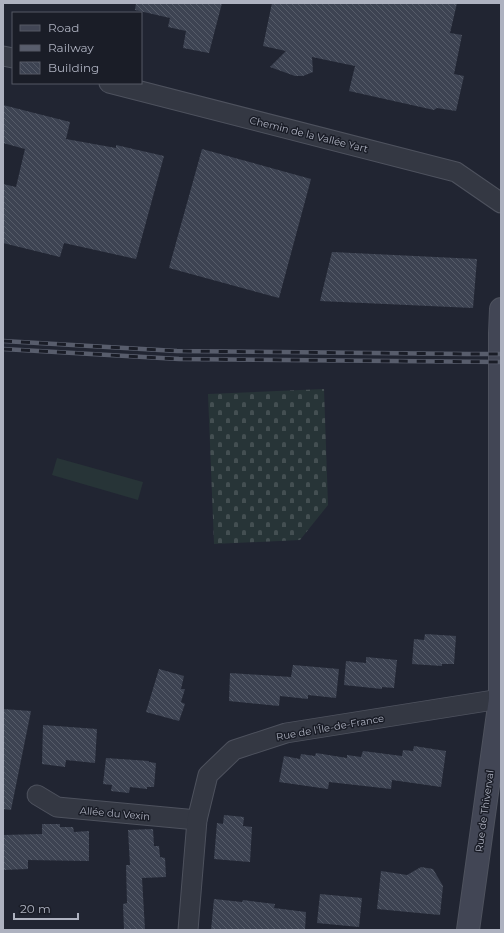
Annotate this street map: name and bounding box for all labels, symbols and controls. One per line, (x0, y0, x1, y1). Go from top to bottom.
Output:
legend (12, 12, 142, 84)
text: Road (48, 20, 79, 35)
text: Railway (48, 40, 94, 55)
text: Building (48, 60, 99, 75)
street label: Chemin de la Vallée Yart (248, 113, 369, 155)
street label: Rue de l'Île-de-France (275, 712, 385, 743)
street label: Rue de Thiverval (472, 769, 497, 853)
street label: Allée du Vexin (79, 804, 151, 823)
scale bar (14, 895, 78, 921)
text: 20 m (20, 901, 51, 916)

